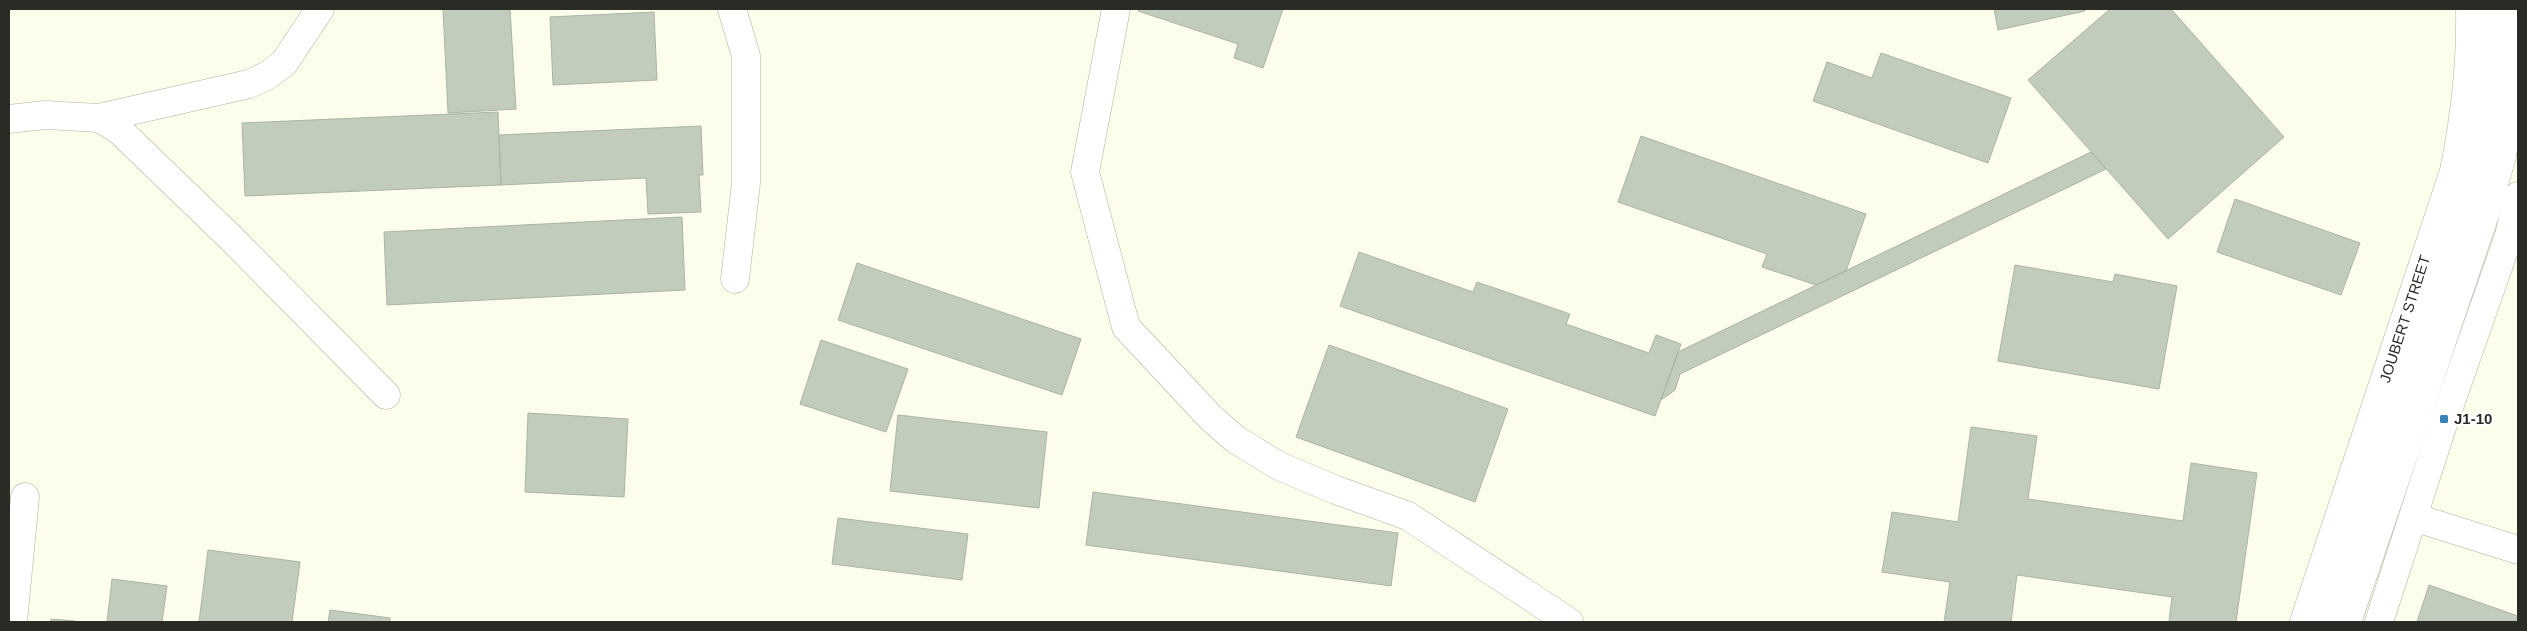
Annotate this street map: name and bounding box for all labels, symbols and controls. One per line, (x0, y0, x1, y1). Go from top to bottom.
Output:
street label: JOUBERT STREET (2376, 253, 2433, 385)
place label: J1-10 (2454, 410, 2492, 427)
marker: J1-10 (2438, 413, 2450, 425)

